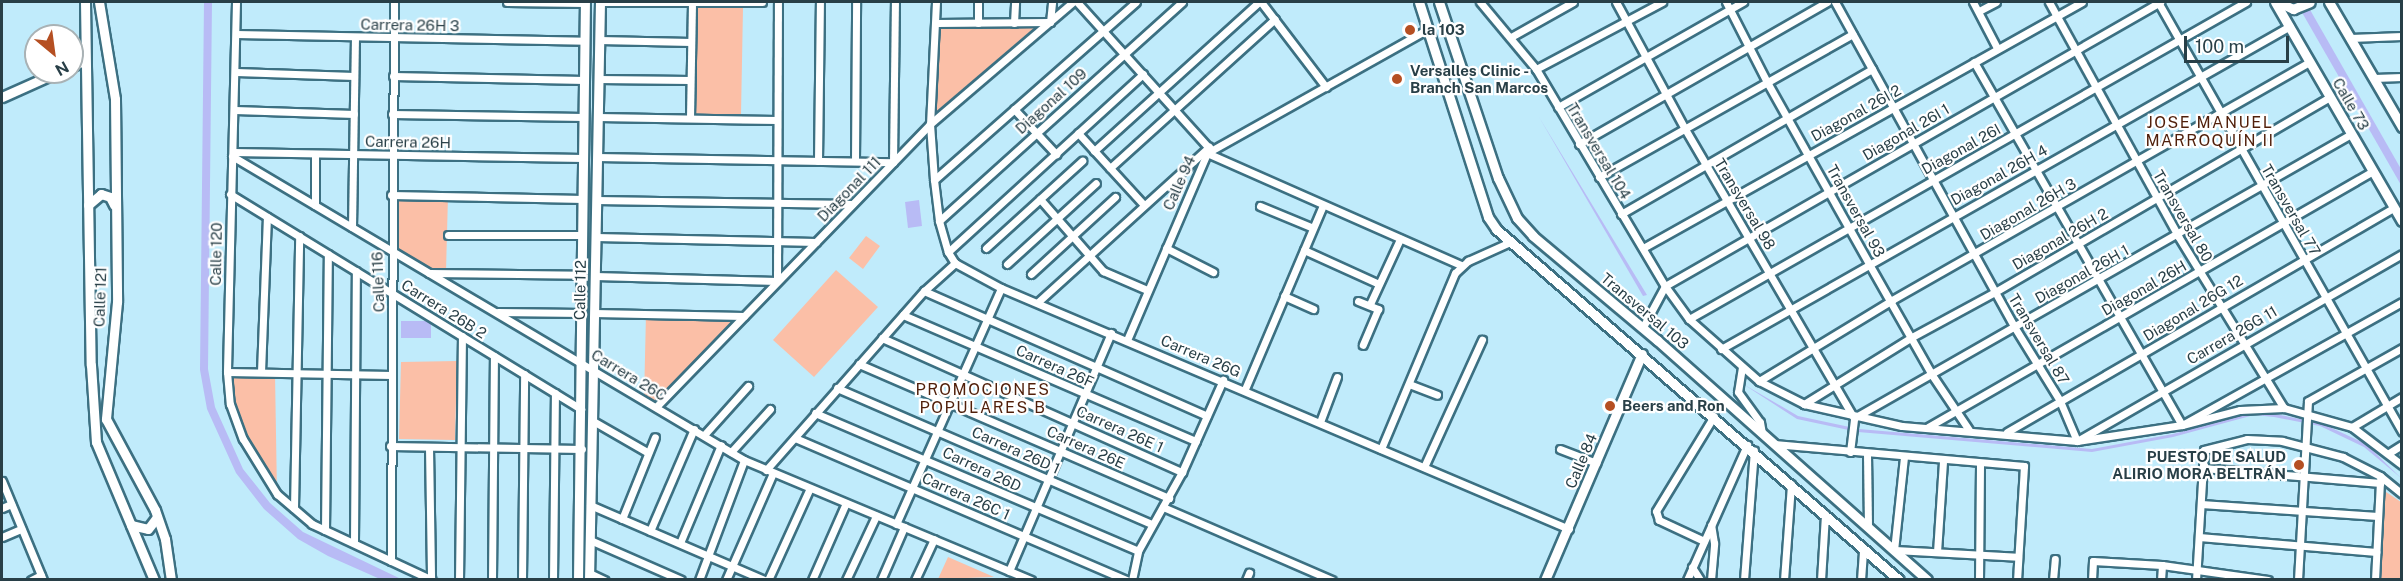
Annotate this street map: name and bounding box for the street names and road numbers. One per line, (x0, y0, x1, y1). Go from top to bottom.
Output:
street label: Carrera 26H 3 (360, 15, 460, 35)
street label: Diagonal 109 (1012, 64, 1090, 138)
street label: Calle 73 (2329, 75, 2373, 133)
street label: Diagonal 26I 2 (1808, 81, 1904, 145)
street label: Transversal 104 (1563, 100, 1635, 202)
street label: Diagonal 26I 1 (1859, 100, 1953, 164)
street label: Diagonal 26I (1918, 120, 2004, 178)
street label: Carrera 26H (365, 132, 451, 152)
street label: Diagonal 26H 4 (1947, 141, 2051, 209)
street label: Diagonal 111 (814, 153, 884, 225)
street label: Calle 94 (1159, 153, 1199, 213)
street label: Transversal 98 (1711, 155, 1779, 253)
street label: Transversal 77 (2258, 161, 2324, 259)
street label: Transversal 93 (1823, 162, 1889, 260)
street label: Transversal 80 (2149, 167, 2217, 265)
street label: Diagonal 26H 3 (1977, 174, 2079, 244)
street label: Diagonal 26H 2 (2009, 204, 2111, 274)
street label: Calle 120 (206, 222, 226, 286)
street label: Diagonal 26H 1 (2032, 241, 2132, 307)
street label: Calle 116 (368, 251, 388, 313)
street label: Diagonal 26H (2098, 256, 2190, 320)
street label: Calle 112 (570, 260, 590, 320)
street label: Calle 121 (90, 267, 110, 327)
street label: Transversal 103 (1598, 269, 1692, 353)
street label: Diagonal 26G 12 (2140, 271, 2246, 345)
street label: Carrera 26B 2 (398, 276, 490, 342)
street label: Transversal 87 (2005, 290, 2073, 388)
street label: Carrera 26G 11 (2184, 302, 2280, 368)
street label: Carrera 26G (1158, 331, 1244, 381)
street label: Carrera 26F (1013, 341, 1097, 391)
street label: Carrera 26C (588, 345, 670, 405)
street label: Carrera 26E 1 (1074, 402, 1166, 456)
street label: Carrera 26E (1044, 422, 1128, 472)
street label: Carrera 26D 1 (969, 423, 1063, 477)
street label: Calle 84 (1561, 431, 1601, 491)
street label: Carrera 26D (940, 443, 1024, 495)
street label: Carrera 26C 1 (919, 469, 1013, 523)

